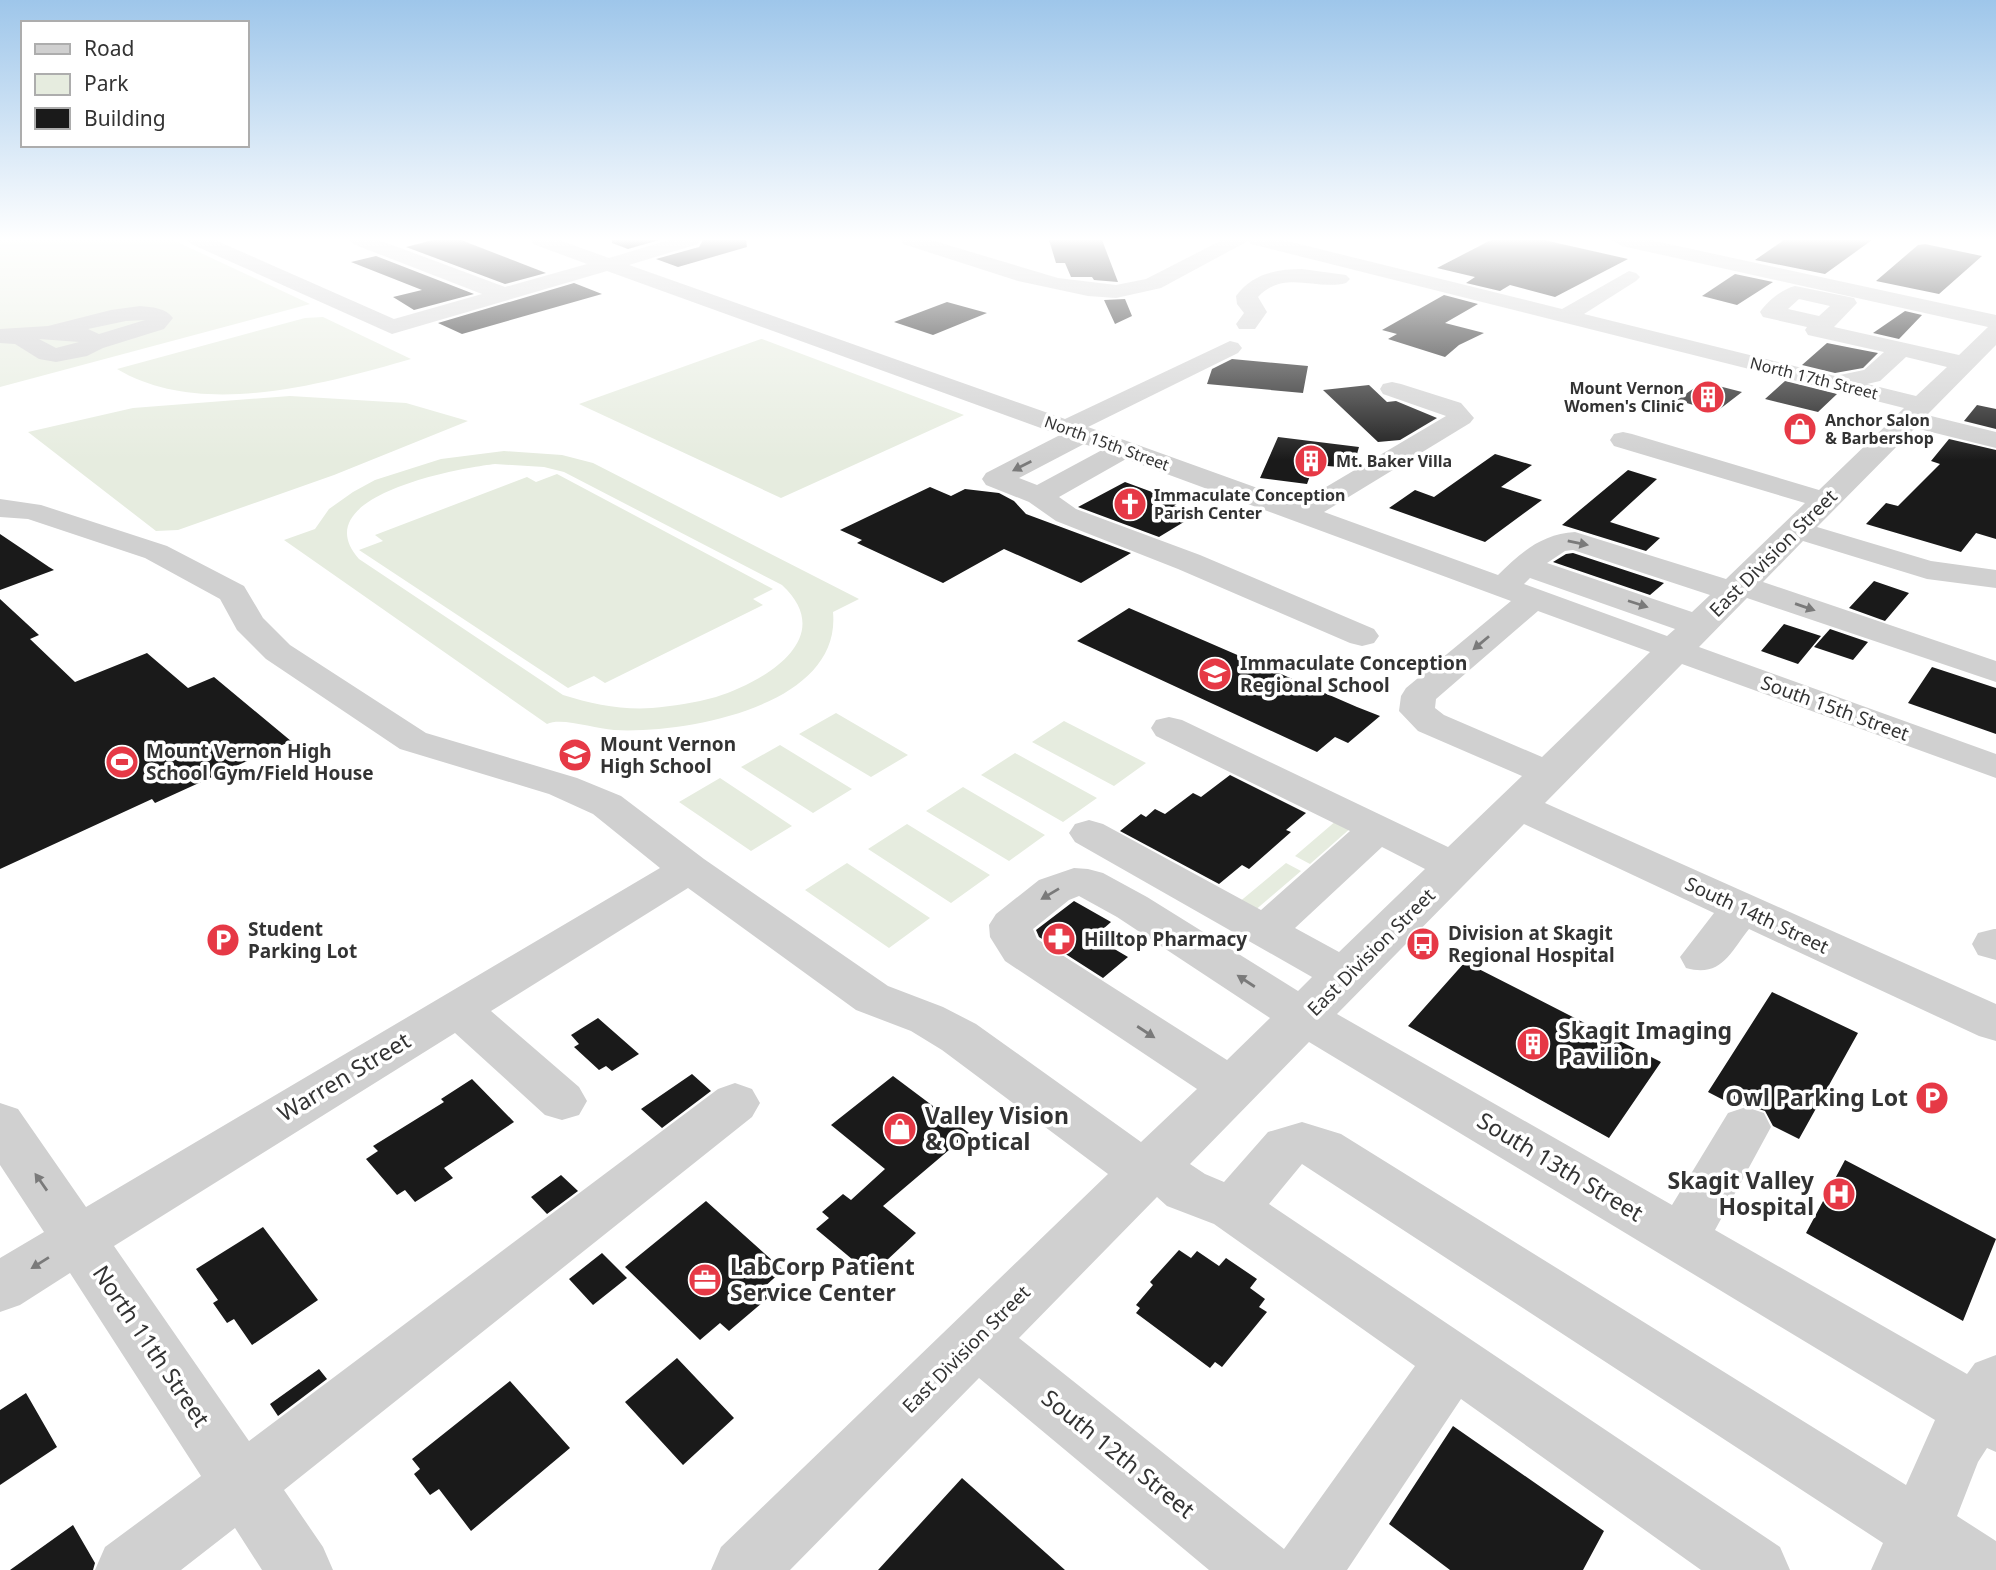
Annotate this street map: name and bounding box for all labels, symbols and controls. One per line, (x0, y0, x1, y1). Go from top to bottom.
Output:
legend (21, 21, 248, 147)
text: Road (84, 34, 134, 62)
text: Park (84, 69, 129, 97)
text: Building (84, 104, 166, 132)
street label: North 17th Street (1748, 351, 1880, 405)
place label: Mount Vernon Women's Clinic (1564, 377, 1684, 417)
building icon: Mount Vernon Women's Clinic (1689, 378, 1727, 416)
place label: Anchor Salon & Barbershop (1825, 409, 1934, 449)
street label: North 15th Street (1042, 410, 1173, 476)
shop icon: Anchor Salon & Barbershop (1781, 410, 1819, 448)
building icon: Mt. Baker Villa (1292, 442, 1330, 480)
place label: Mt. Baker Villa (1336, 450, 1452, 472)
one-way arrow (1012, 460, 1032, 471)
street label: East Division Street (1703, 483, 1843, 623)
place label: Immaculate Conception Parish Center (1154, 484, 1345, 524)
church icon: Immaculate Conception Parish Center (1111, 485, 1149, 523)
one-way arrow (1567, 538, 1589, 549)
one-way arrow (1627, 599, 1648, 610)
one-way arrow (1795, 602, 1816, 613)
one-way arrow (1472, 635, 1489, 650)
place label: Immaculate Conception Regional School (1240, 650, 1467, 698)
school or university icon: Immaculate Conception Regional School (1196, 655, 1234, 693)
street label: South 15th Street (1757, 669, 1913, 747)
place label: Mount Vernon High School (600, 731, 736, 779)
school or university icon: Mount Vernon High School (556, 736, 594, 774)
place label: Mount Vernon High School Gym/Field House (146, 738, 374, 786)
sports icon: Mount Vernon High School Gym/Field House (103, 743, 141, 781)
street label: South 14th Street (1681, 870, 1833, 960)
street label: East Division Street (1301, 882, 1441, 1022)
one-way arrow (1040, 887, 1059, 900)
place label: Student Parking Lot (248, 916, 357, 964)
pharmacy icon: Hilltop Pharmacy (1040, 920, 1078, 958)
place label: Division at Skagit Regional Hospital (1448, 920, 1615, 968)
parking icon: Student Parking Lot (204, 921, 242, 959)
bus stop icon: Division at Skagit Regional Hospital (1404, 925, 1442, 963)
place label: Hilltop Pharmacy (1084, 926, 1247, 952)
one-way arrow (1236, 975, 1256, 988)
place label: Skagit Imaging Pavilion (1558, 1014, 1732, 1072)
street label: Warren Street (271, 1024, 416, 1128)
one-way arrow (1137, 1025, 1156, 1038)
building icon: Skagit Imaging Pavilion (1514, 1025, 1552, 1063)
parking icon: Owl Parking Lot (1913, 1079, 1951, 1117)
place label: Owl Parking Lot (1725, 1081, 1908, 1113)
place label: Valley Vision & Optical (925, 1099, 1069, 1157)
street label: South 13th Street (1472, 1104, 1649, 1228)
shop icon: Valley Vision & Optical (881, 1110, 919, 1148)
place label: Skagit Valley Hospital (1668, 1164, 1815, 1222)
one-way arrow (34, 1172, 47, 1192)
hospital icon: Skagit Valley Hospital (1820, 1175, 1858, 1213)
place label: LabCorp Patient Service Center (730, 1250, 915, 1308)
one-way arrow (30, 1256, 49, 1269)
street label: North 11th Street (86, 1258, 218, 1432)
office icon: LabCorp Patient Service Center (686, 1261, 724, 1299)
street label: East Division Street (896, 1279, 1036, 1419)
street label: South 12th Street (1035, 1382, 1202, 1525)

